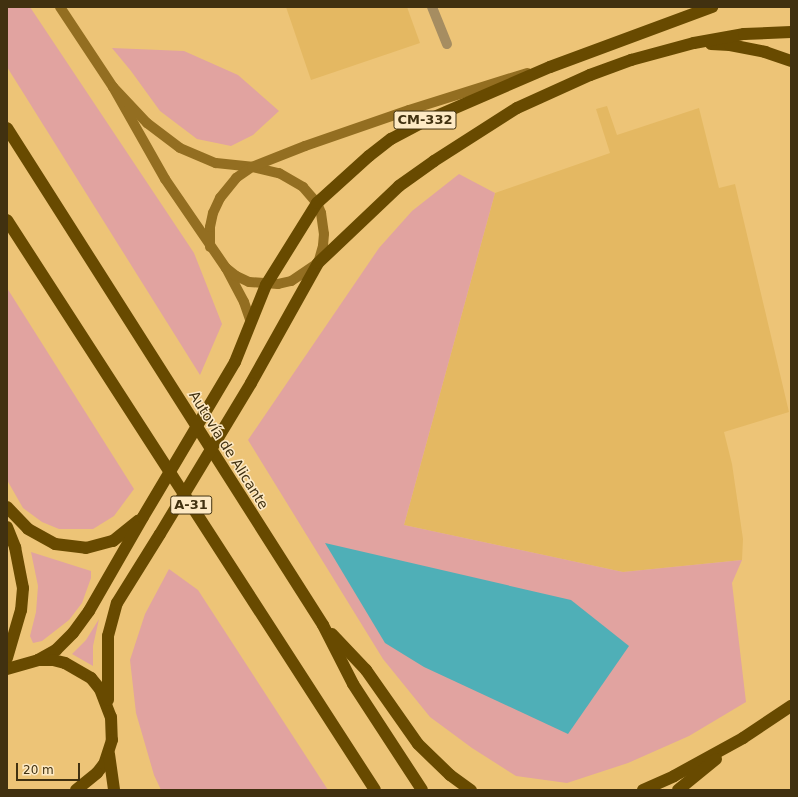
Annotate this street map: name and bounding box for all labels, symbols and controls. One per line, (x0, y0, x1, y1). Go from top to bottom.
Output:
road number: CM-332 (393, 109, 457, 131)
street label: Autovía de Alicante (186, 388, 272, 512)
road number: A-31 (170, 494, 212, 516)
scale bar (18, 755, 82, 781)
text: 20 m (23, 763, 54, 777)

